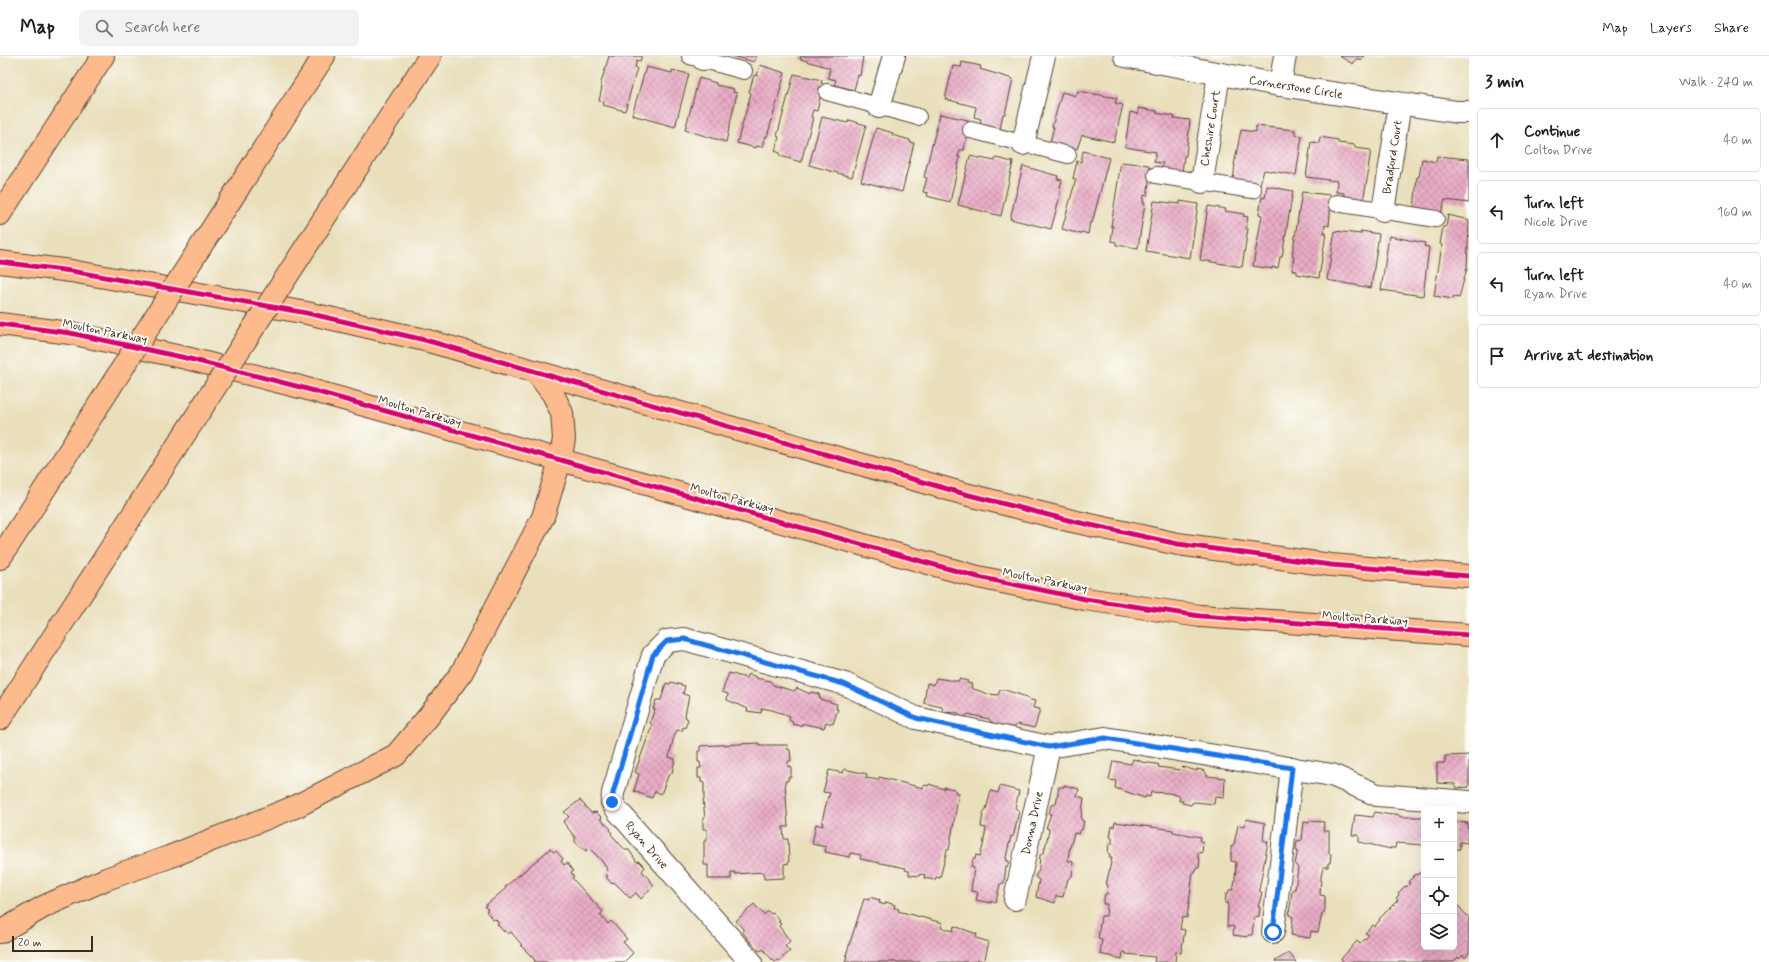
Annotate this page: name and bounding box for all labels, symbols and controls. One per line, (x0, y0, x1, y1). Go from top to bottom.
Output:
search box (79, 10, 359, 46)
text: Map (20, 15, 55, 40)
icon: search (93, 17, 115, 39)
text: Search here (125, 18, 200, 38)
text: Map (1602, 19, 1628, 37)
text: Layers (1650, 19, 1692, 37)
text: Share (1714, 19, 1749, 37)
text: 3 min (1485, 71, 1524, 93)
street label: Cornerstone Circle (1248, 73, 1344, 103)
text: Walk · 240 m (1679, 74, 1753, 91)
street label: Cheshire Court (1197, 89, 1225, 168)
street label: Bradford Court (1379, 119, 1408, 195)
text: Continue (1524, 122, 1580, 142)
icon: ahead (1486, 129, 1508, 151)
text: 40 m (1723, 132, 1752, 149)
text: Colton Drive (1524, 142, 1592, 159)
text: Turn left (1524, 194, 1584, 214)
icon: left (1486, 201, 1508, 223)
text: 160 m (1717, 204, 1752, 221)
text: Nicole Drive (1524, 214, 1588, 231)
text: Turn left (1524, 266, 1584, 286)
icon: left (1486, 273, 1508, 295)
text: 40 m (1723, 276, 1752, 293)
text: Ryan Drive (1524, 286, 1587, 303)
street label: Moulton Parkway (61, 316, 149, 348)
icon: arrive (1486, 345, 1508, 367)
text: Arrive at destination (1524, 346, 1653, 366)
street label: Moulton Parkway (376, 392, 463, 431)
street label: Moulton Parkway (688, 480, 775, 518)
street label: Moulton Parkway (1001, 565, 1089, 597)
street label: Moulton Parkway (1322, 608, 1408, 630)
street label: Donna Drive (1018, 790, 1048, 857)
route end (603, 793, 621, 811)
map controls (1421, 806, 1457, 950)
button: + (1421, 806, 1457, 842)
street label: Ryan Drive (621, 818, 671, 873)
button: − (1421, 842, 1457, 878)
button: locate (1421, 878, 1457, 914)
button: layers (1421, 914, 1457, 950)
route start (1264, 923, 1282, 941)
scale bar (12, 934, 93, 953)
text: 20 m (18, 936, 41, 950)

